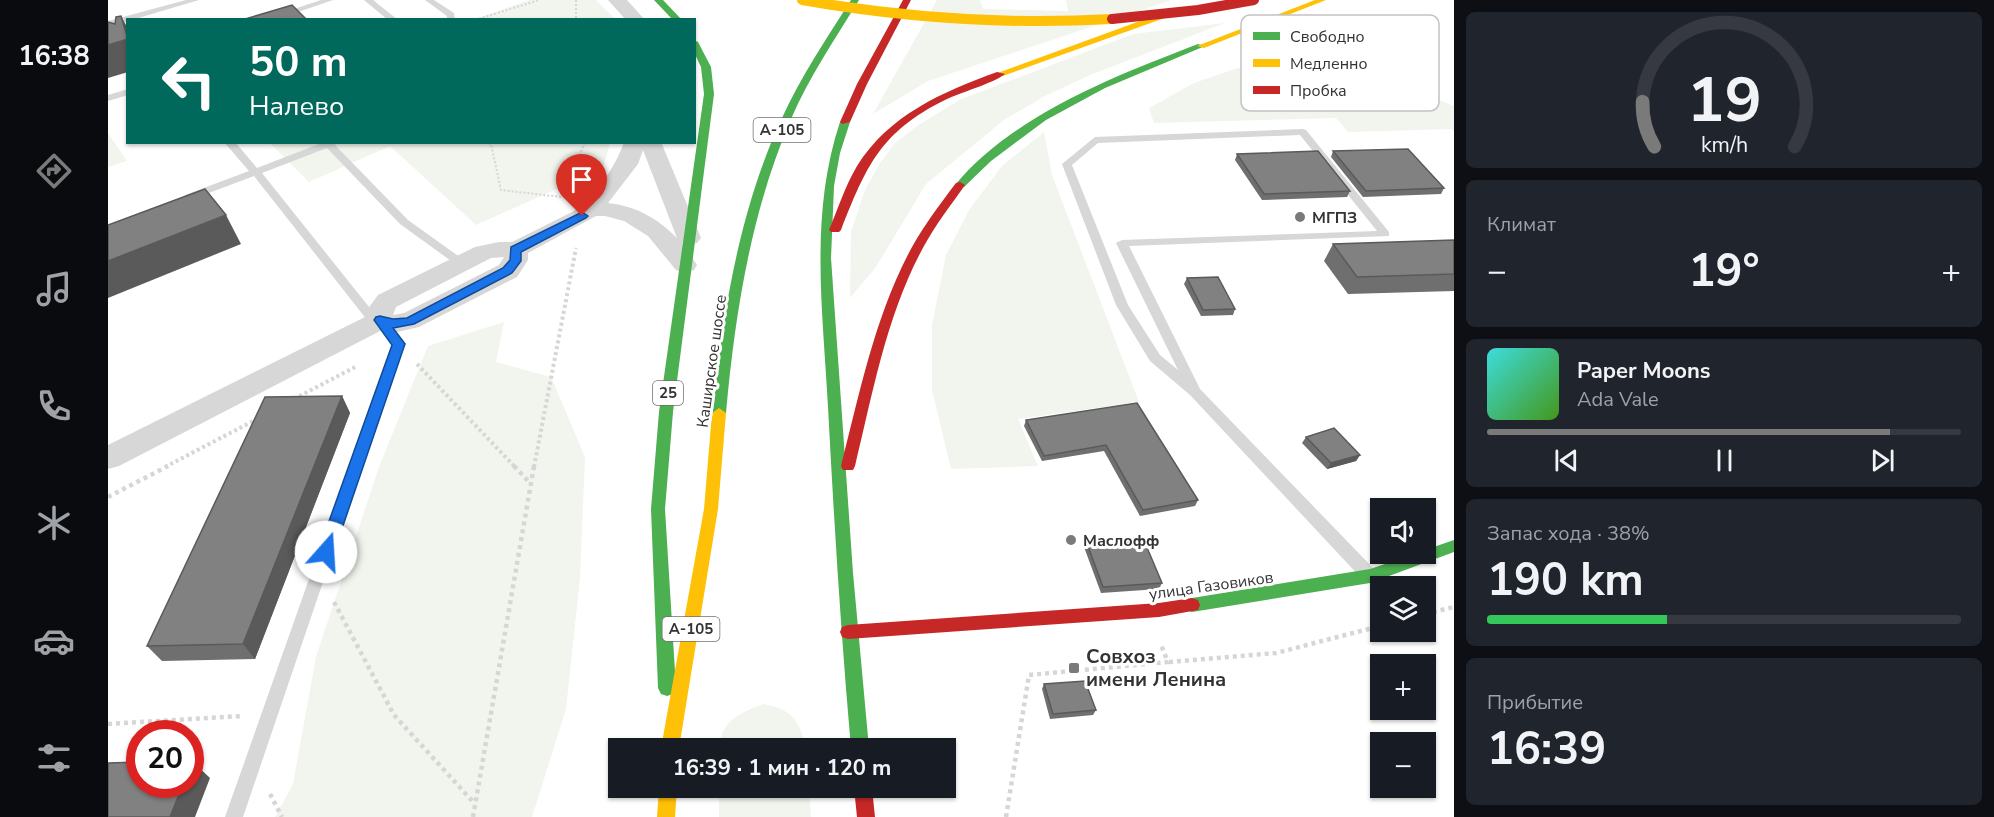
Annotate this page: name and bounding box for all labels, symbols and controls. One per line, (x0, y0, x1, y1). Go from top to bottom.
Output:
legend (1241, 15, 1439, 111)
text: Свободно (1290, 26, 1365, 48)
text: 50 m (249, 34, 348, 91)
text: 16:38 (18, 38, 90, 75)
icon: left (150, 42, 228, 120)
text: Медленно (1290, 53, 1368, 75)
text: 19 (1687, 58, 1761, 143)
text: Пробка (1290, 80, 1347, 102)
text: Налево (249, 88, 344, 125)
road number: А-105 (754, 118, 810, 142)
text: km/h (1700, 130, 1748, 160)
icon: directions (33, 150, 75, 192)
pin (556, 154, 607, 216)
icon: arrive (565, 163, 598, 196)
place label: МГПЗ (1312, 207, 1357, 229)
marker: МГПЗ (1293, 210, 1307, 224)
text: Климат (1487, 211, 1556, 238)
text: 19° (1688, 241, 1760, 302)
text: − (1487, 249, 1507, 294)
text: + (1941, 249, 1961, 294)
icon: music (33, 268, 75, 310)
street label: Каширское шоссе (692, 293, 732, 429)
text: Paper Moons (1577, 356, 1711, 386)
road number: 25 (653, 381, 683, 405)
icon: phone (33, 385, 75, 427)
text: Ada Vale (1577, 386, 1659, 413)
icon: previous (1550, 444, 1583, 477)
icon: pause (1708, 444, 1741, 477)
icon: next (1866, 444, 1899, 477)
map controls (1370, 498, 1436, 798)
button: sound (1370, 498, 1436, 564)
icon: climate (33, 502, 75, 544)
position arrow (294, 520, 358, 584)
text: Запас хода · 38% (1487, 520, 1650, 547)
place label: Маслофф (1083, 530, 1159, 552)
marker: Маслофф (1064, 533, 1078, 547)
text: 190 km (1487, 550, 1644, 611)
street label: улица Газовиков (1148, 566, 1275, 606)
button: layers (1370, 576, 1436, 642)
road number: А-105 (662, 617, 720, 641)
icon: car (33, 620, 75, 662)
place label: Совхоз имени Ленина (1086, 643, 1226, 693)
button: + (1370, 654, 1436, 720)
marker: Совхоз имени Ленина (1067, 661, 1081, 675)
text: Прибытие (1487, 689, 1583, 716)
text: 16:39 (1487, 719, 1606, 780)
speed limit sign: 20 (126, 720, 204, 798)
button: − (1370, 732, 1436, 798)
icon: filters (33, 737, 75, 779)
text: 16:39 · 1 мин · 120 m (673, 753, 891, 783)

